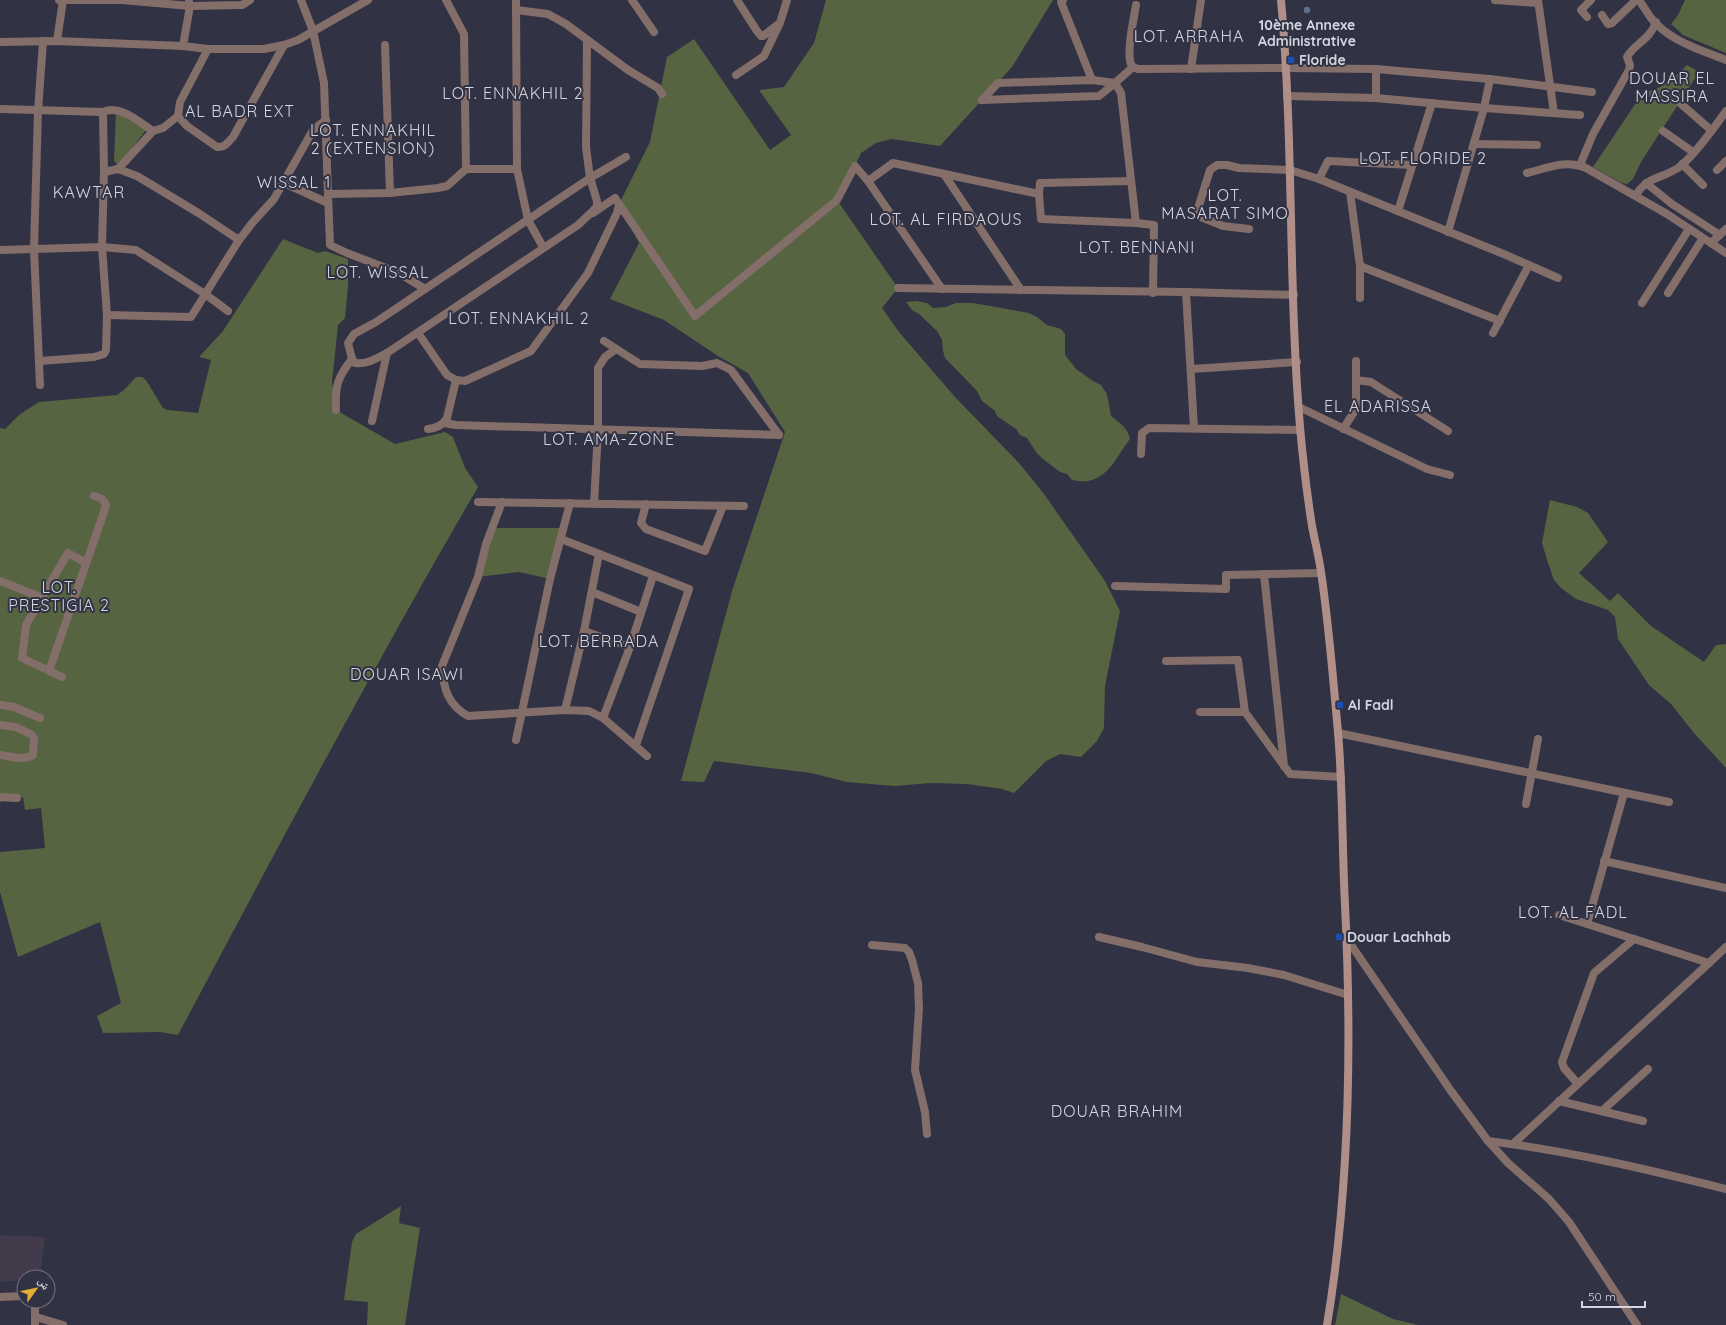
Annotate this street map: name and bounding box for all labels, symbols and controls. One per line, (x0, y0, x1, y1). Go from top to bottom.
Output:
marker: 10ème Annexe Administrative (1302, 5, 1312, 15)
place label: 10ème Annexe Administrative (1258, 16, 1356, 50)
district label: LOT. ARRAHA (1134, 26, 1244, 46)
place label: Floride (1299, 51, 1346, 69)
marker: Floride (1286, 55, 1296, 65)
district label: DOUAR EL MASSIRA (1629, 68, 1715, 106)
district label: LOT. ENNAKHIL 2 (442, 83, 584, 103)
district label: AL BADR EXT (185, 101, 295, 121)
district label: LOT. ENNAKHIL 2 (EXTENSION) (310, 120, 436, 158)
district label: LOT. FLORIDE 2 (1359, 148, 1487, 168)
district label: WISSAL 1 (257, 172, 331, 192)
district label: KAWTAR (53, 182, 125, 202)
district label: LOT. MASARAT SIMO (1161, 185, 1289, 223)
district label: LOT. AL FIRDAOUS (870, 209, 1022, 229)
district label: LOT. BENNANI (1079, 237, 1195, 257)
district label: LOT. WISSAL (327, 262, 429, 282)
district label: LOT. ENNAKHIL 2 (448, 308, 590, 328)
district label: EL ADARISSA (1324, 396, 1432, 416)
district label: LOT. AMA-ZONE (543, 429, 675, 449)
district label: LOT. PRESTIGIA 2 (8, 577, 110, 615)
district label: LOT. BERRADA (539, 631, 659, 651)
district label: DOUAR ISAWI (350, 664, 464, 684)
place label: Al Fadl (1348, 696, 1394, 714)
marker: Al Fadl (1335, 700, 1345, 710)
district label: LOT. AL FADL (1518, 902, 1628, 922)
place label: Douar Lachhab (1347, 928, 1451, 946)
marker: Douar Lachhab (1334, 932, 1344, 942)
district label: DOUAR BRAHIM (1051, 1101, 1183, 1121)
north arrow (16, 1269, 56, 1309)
text: ش (34, 1275, 54, 1293)
scale bar (1582, 1283, 1645, 1309)
text: 50 m (1588, 1289, 1616, 1304)

